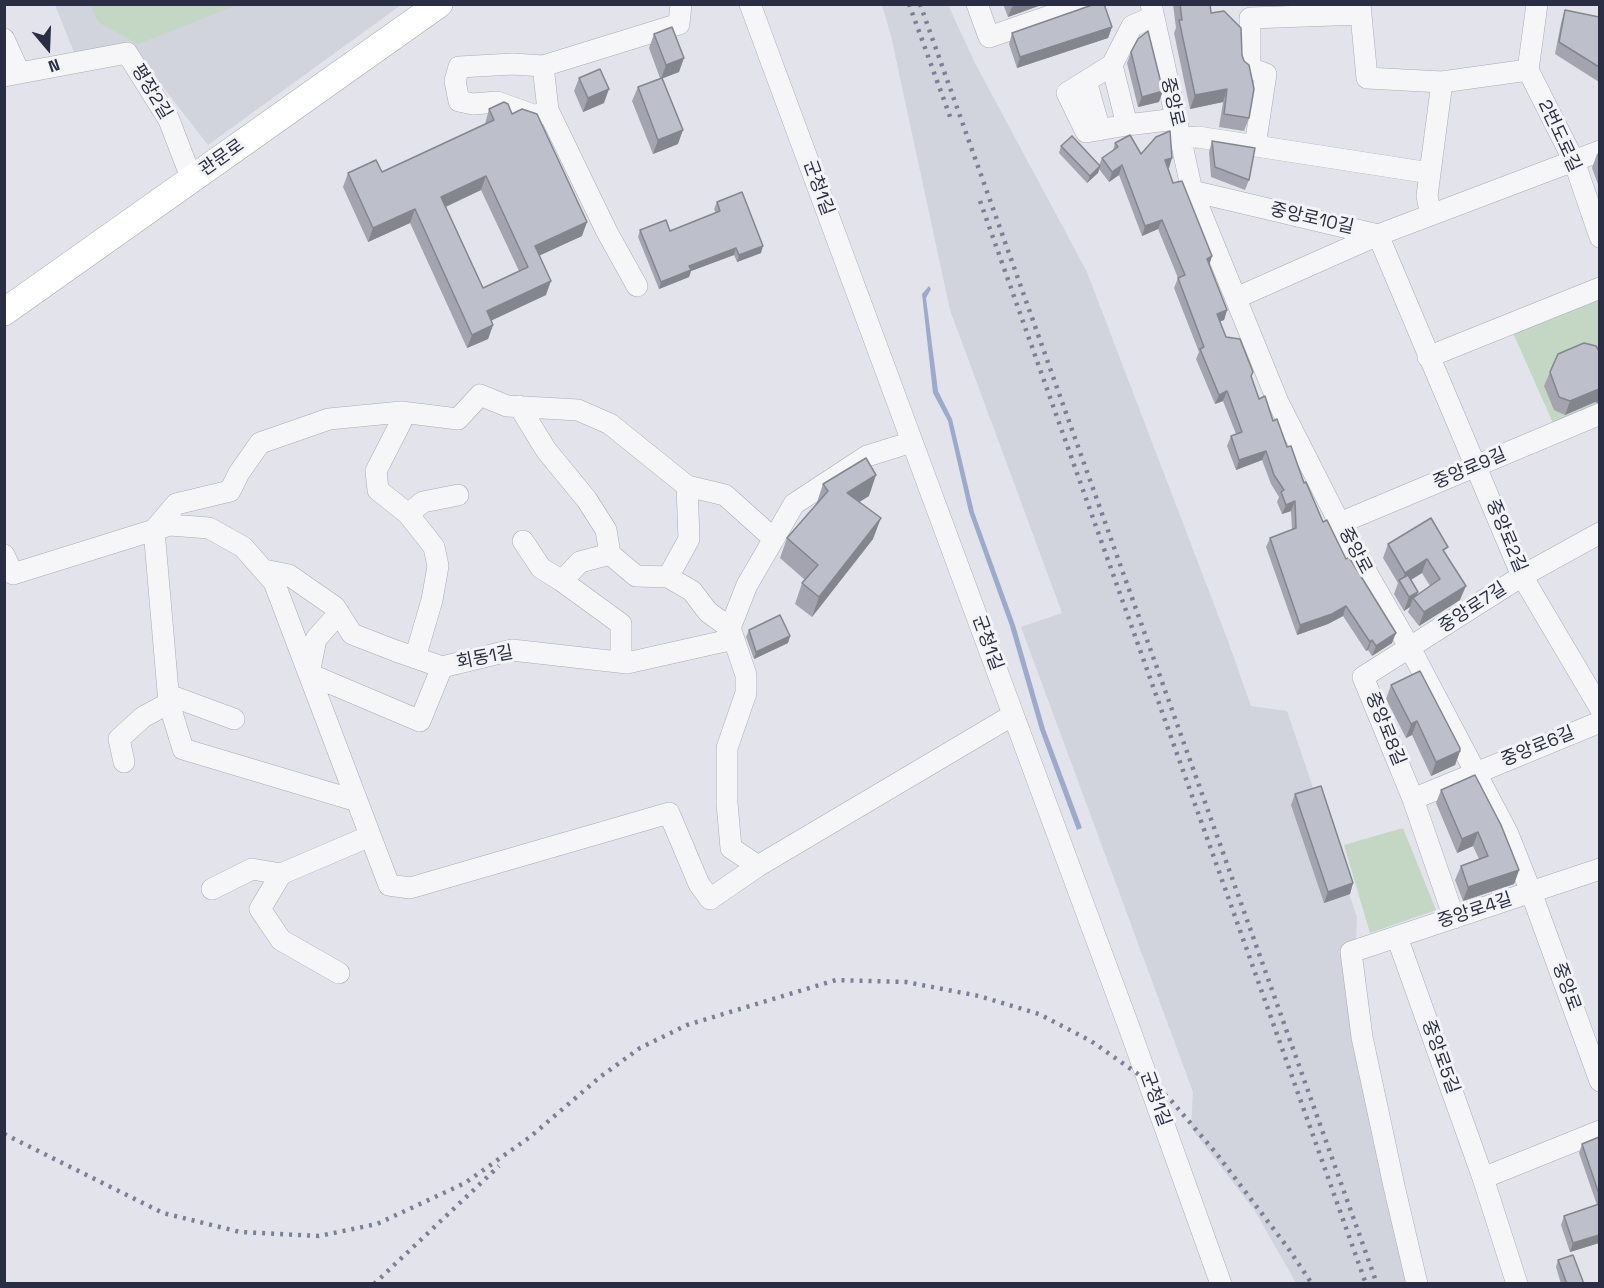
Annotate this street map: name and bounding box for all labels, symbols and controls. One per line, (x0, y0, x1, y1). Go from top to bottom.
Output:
north arrow (18, 18, 78, 78)
text: N (46, 54, 63, 77)
street label: 평장2길 (126, 60, 176, 124)
street label: 중앙로 (1156, 75, 1188, 129)
street label: 2번도로길 (1533, 97, 1585, 175)
street label: 관문로 (195, 135, 249, 181)
street label: 군청1길 (798, 157, 838, 219)
street label: 중앙로10길 (1268, 199, 1356, 239)
street label: 중앙로9길 (1430, 444, 1510, 494)
street label: 중앙로2길 (1481, 496, 1531, 576)
street label: 중앙로 (1334, 524, 1376, 578)
street label: 중앙로7길 (1435, 578, 1511, 638)
street label: 군청1길 (967, 612, 1007, 674)
street label: 회동1길 (455, 642, 515, 674)
street label: 중앙로8길 (1360, 689, 1410, 769)
street label: 중앙로6길 (1498, 723, 1578, 771)
street label: 중앙로4길 (1435, 889, 1515, 933)
street label: 중앙로 (1547, 960, 1585, 1014)
street label: 중앙로5길 (1417, 1017, 1463, 1097)
street label: 군청1길 (1135, 1068, 1175, 1130)

